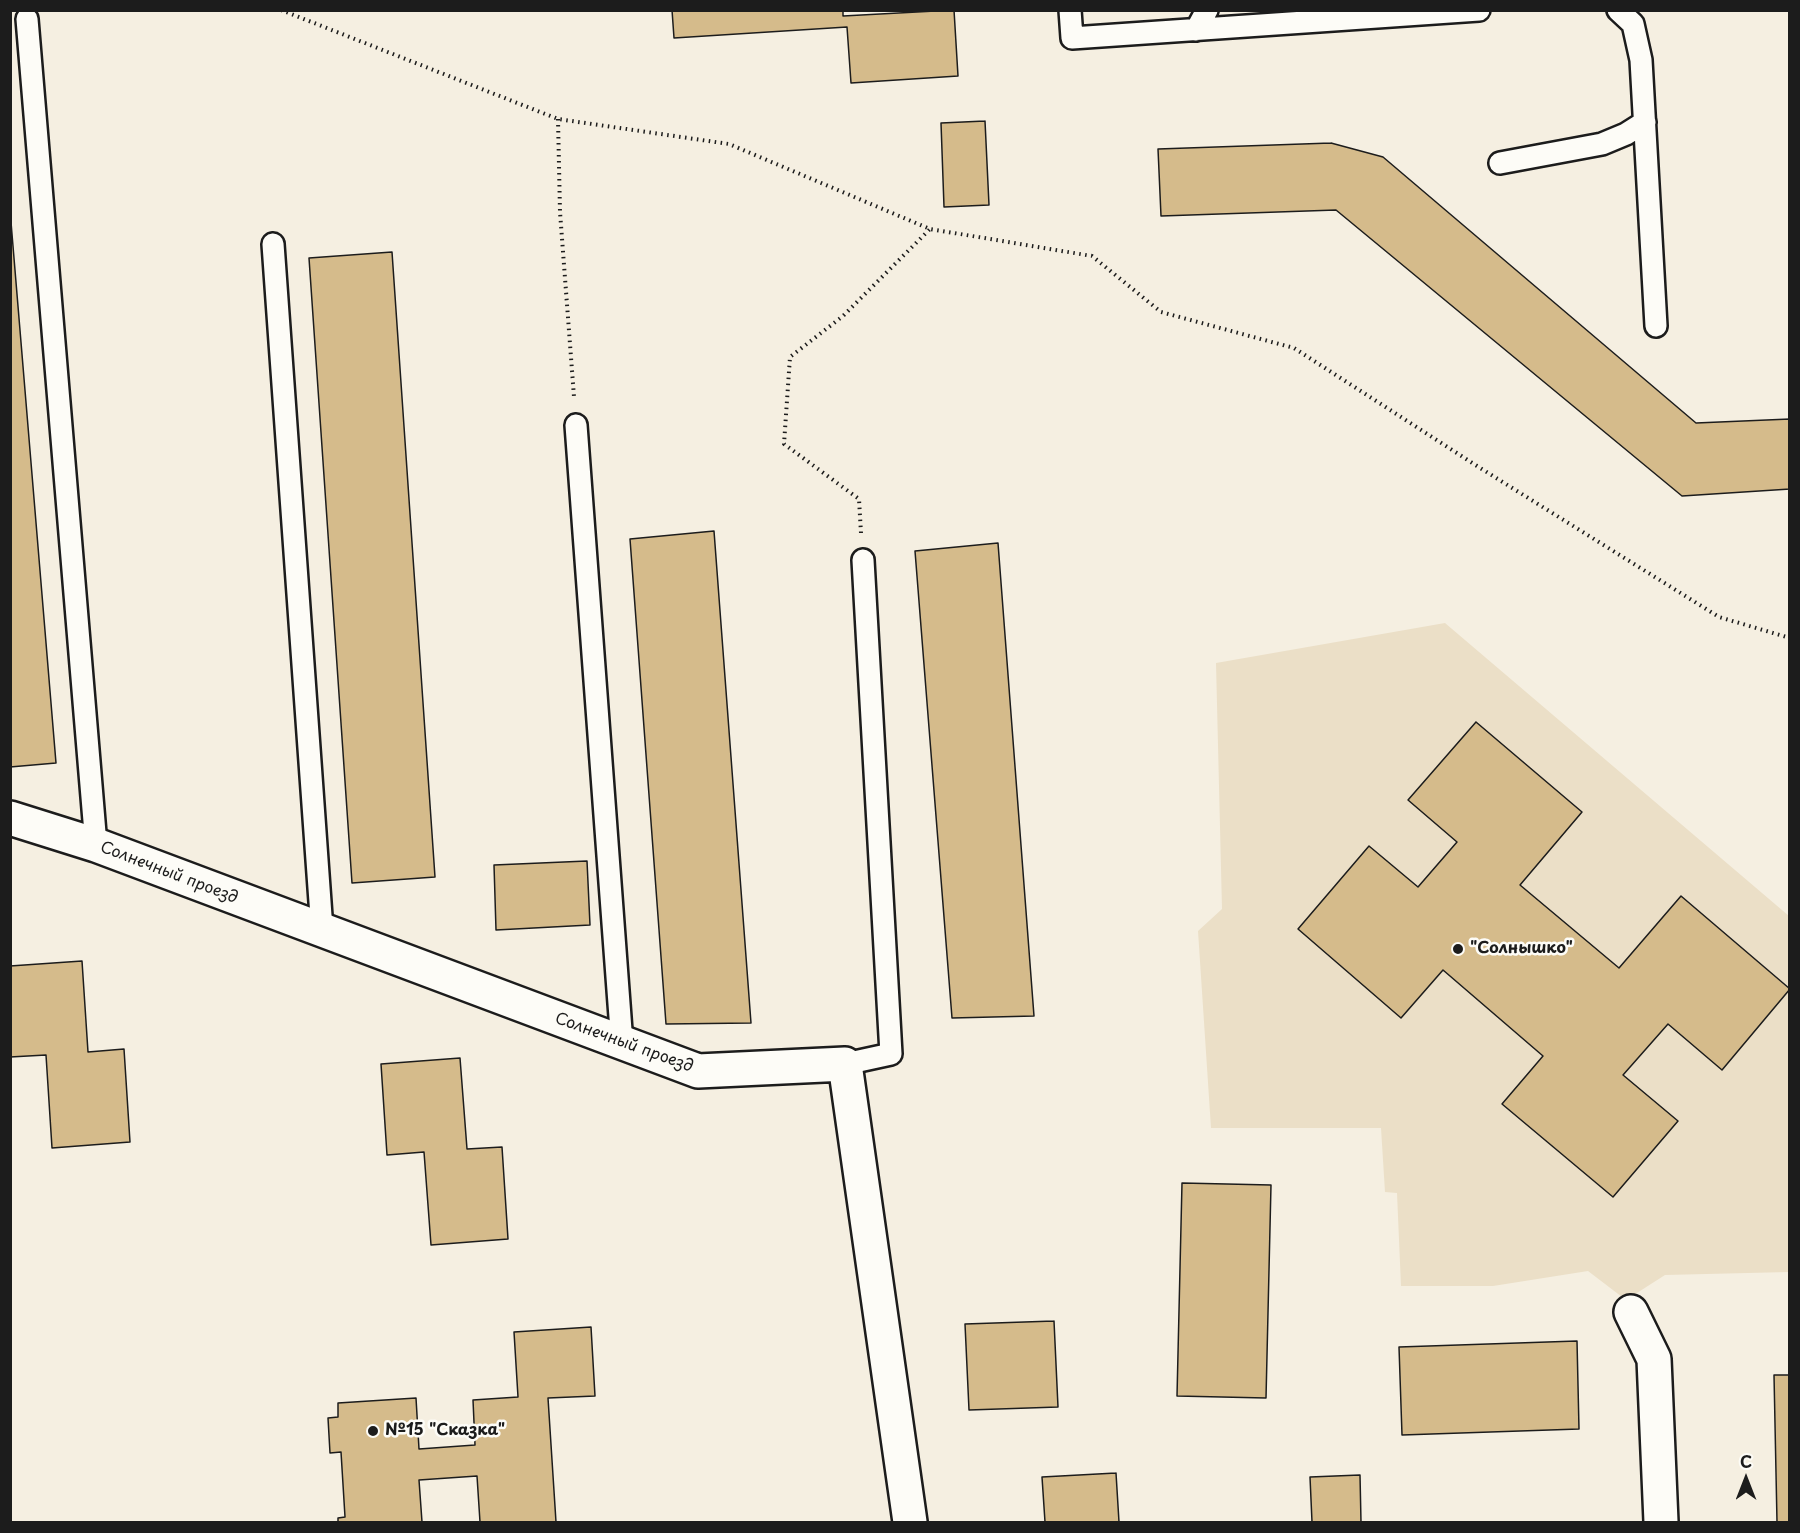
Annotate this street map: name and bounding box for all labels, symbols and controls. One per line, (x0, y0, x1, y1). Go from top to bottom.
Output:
street label: Солнечный проезд (98, 838, 240, 908)
place label: "Солнышко" (1470, 939, 1573, 959)
marker: "Солнышко" (1451, 942, 1465, 956)
street label: Солнечный проезд (552, 1009, 696, 1077)
place label: №15 "Сказка" (385, 1421, 505, 1441)
marker: №15 "Сказка" (366, 1424, 380, 1438)
north arrow (1716, 1449, 1776, 1509)
text: С (1740, 1449, 1752, 1473)

